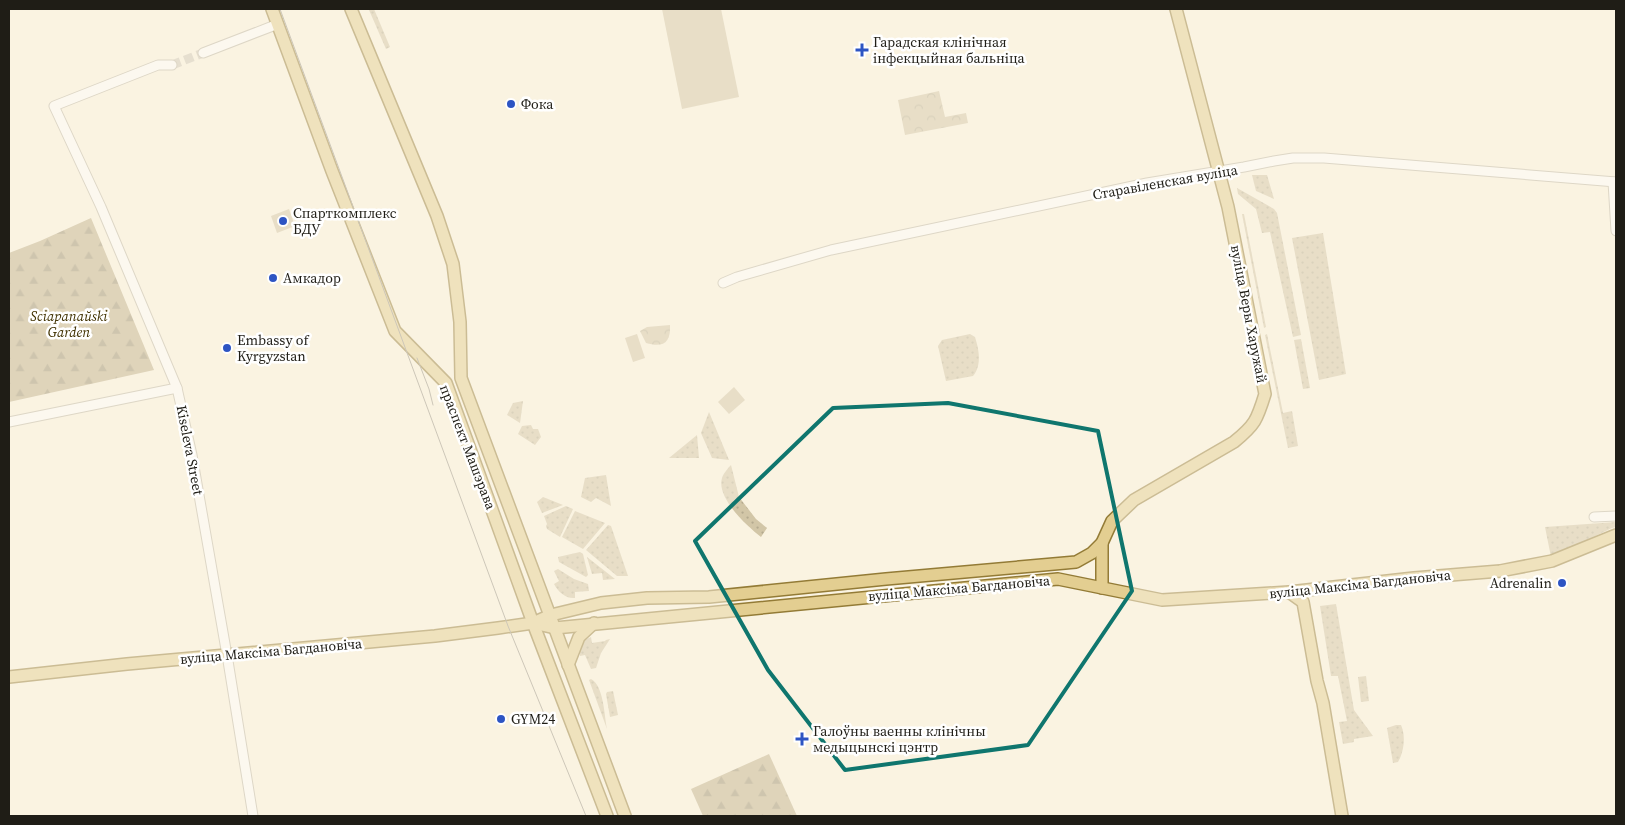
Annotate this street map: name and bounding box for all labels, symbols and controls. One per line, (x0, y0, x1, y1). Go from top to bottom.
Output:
place label: Гарадская клінічная інфекцыйная бальніца (873, 32, 1026, 68)
marker: Гарадская клінічная інфекцыйная бальніца (855, 43, 869, 57)
place label: Фока (521, 94, 554, 114)
marker: Фока (505, 98, 517, 110)
street label: Старавіленская вуліца (1091, 159, 1240, 205)
place label: Спарткомплекс БДУ (293, 203, 397, 239)
marker: Спарткомплекс БДУ (277, 215, 289, 227)
street label: вуліца Веры Харужай (1226, 243, 1272, 385)
place label: Амкадор (283, 268, 341, 288)
marker: Амкадор (267, 272, 279, 284)
park label: Sciapanaŭski Garden (30, 306, 108, 342)
place label: Embassy of Kyrgyzstan (237, 330, 310, 366)
marker: Embassy of Kyrgyzstan (221, 342, 233, 354)
street label: праспект Машэрава (435, 382, 501, 513)
street label: Kiseleva Street (171, 403, 209, 497)
street label: вуліца Максіма Багдановіча (1268, 564, 1453, 603)
street label: вуліца Максіма Багдановіча (867, 570, 1052, 606)
place label: Adrenalin (1490, 573, 1553, 593)
marker: Adrenalin (1556, 577, 1568, 589)
street label: вуліца Максіма Багдановіча (179, 633, 364, 669)
place label: GYM24 (511, 709, 555, 729)
marker: GYM24 (495, 713, 507, 725)
place label: Галоўны ваенны клінічны медыцынскі цэнтр (813, 721, 986, 757)
marker: Галоўны ваенны клінічны медыцынскі цэнтр (795, 732, 809, 746)

